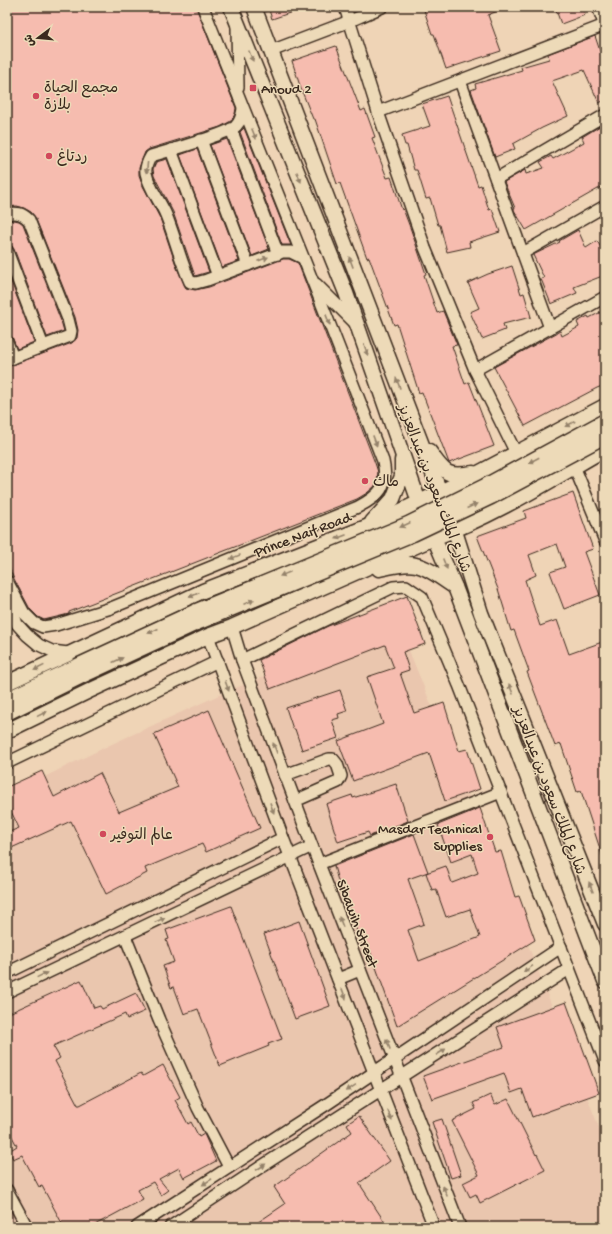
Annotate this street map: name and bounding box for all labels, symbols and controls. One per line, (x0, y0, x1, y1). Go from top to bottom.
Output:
north arrow (18, 18, 58, 58)
text: ش (23, 33, 38, 48)
one-way arrow (248, 51, 254, 63)
place label: مجمع الحياة بلازة (44, 80, 118, 115)
place label: Anoud 2 (261, 81, 312, 99)
marker: Anoud 2 (248, 83, 258, 93)
marker: مجمع الحياة بلازة (31, 91, 41, 101)
one-way arrow (251, 129, 257, 141)
place label: ردتاغ (57, 148, 87, 167)
marker: ردتاغ (44, 151, 54, 161)
one-way arrow (144, 162, 150, 174)
one-way arrow (296, 171, 302, 182)
one-way arrow (347, 255, 353, 267)
one-way arrow (257, 256, 269, 262)
one-way arrow (325, 314, 331, 326)
one-way arrow (363, 345, 369, 357)
one-way arrow (394, 377, 400, 389)
street label: شارع الملك سعود بن عبدالعزيز (392, 400, 474, 575)
one-way arrow (565, 420, 576, 427)
one-way arrow (372, 436, 378, 448)
one-way arrow (528, 456, 540, 463)
place label: ماك (373, 474, 399, 492)
marker: ماك (360, 476, 370, 486)
one-way arrow (466, 503, 477, 509)
street label: Prince Naif Road (251, 509, 355, 563)
one-way arrow (400, 522, 411, 528)
one-way arrow (335, 534, 347, 540)
one-way arrow (228, 555, 240, 561)
one-way arrow (442, 559, 448, 570)
one-way arrow (279, 572, 291, 578)
one-way arrow (189, 592, 200, 598)
one-way arrow (244, 598, 256, 604)
one-way arrow (147, 628, 158, 634)
one-way arrow (112, 657, 123, 663)
one-way arrow (33, 665, 44, 671)
one-way arrow (224, 680, 230, 692)
one-way arrow (508, 682, 514, 694)
street label: شارع الملك سعود بن عبدالعزيز (507, 702, 589, 877)
one-way arrow (36, 711, 48, 717)
one-way arrow (272, 742, 278, 754)
one-way arrow (269, 802, 275, 814)
place label: Masdar Technical Supplies (378, 821, 482, 856)
place label: عالم التوفير (109, 827, 173, 845)
marker: عالم التوفير (98, 829, 108, 839)
marker: Masdar Technical Supplies (485, 832, 495, 842)
street label: Sibawih Street (331, 877, 382, 972)
one-way arrow (587, 881, 593, 893)
one-way arrow (338, 916, 344, 928)
one-way arrow (154, 917, 165, 923)
one-way arrow (523, 965, 534, 972)
one-way arrow (36, 972, 48, 978)
one-way arrow (342, 989, 348, 1001)
one-way arrow (384, 1037, 390, 1049)
one-way arrow (435, 1048, 447, 1055)
one-way arrow (345, 1084, 356, 1092)
one-way arrow (388, 1110, 394, 1122)
one-way arrow (256, 1163, 266, 1171)
one-way arrow (202, 1178, 212, 1186)
one-way arrow (442, 1184, 448, 1196)

